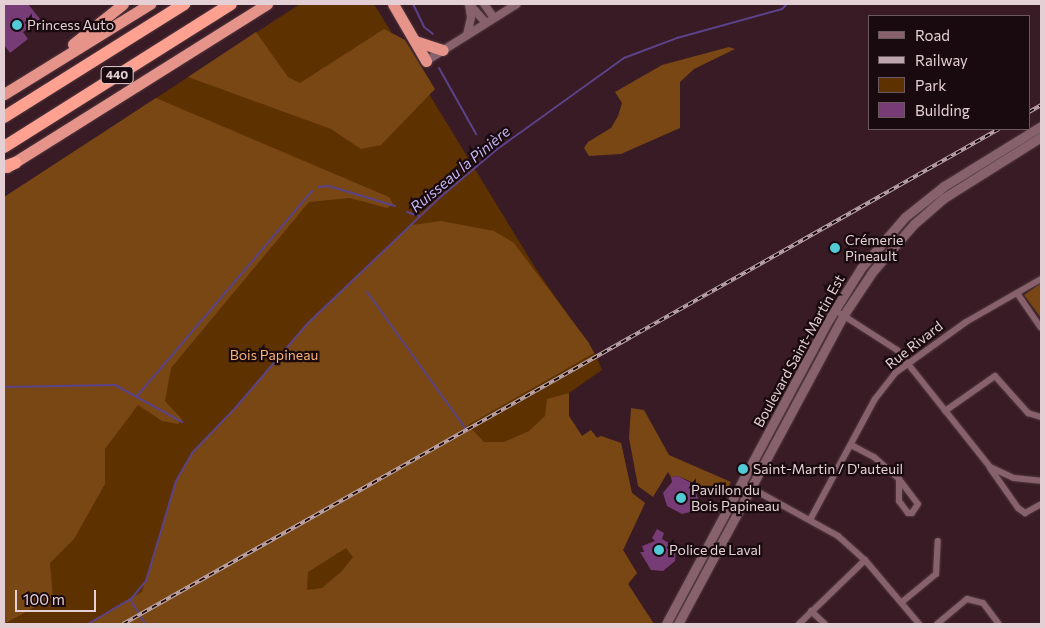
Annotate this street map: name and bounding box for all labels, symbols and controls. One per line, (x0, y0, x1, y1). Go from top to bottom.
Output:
legend (868, 15, 1030, 130)
place label: Princess Auto (27, 17, 114, 33)
marker: Princess Auto (11, 19, 23, 31)
text: Road (915, 26, 950, 44)
text: Railway (915, 51, 968, 69)
road number: 440 (100, 66, 134, 84)
text: Park (915, 76, 946, 94)
text: Building (915, 101, 970, 119)
water label: Ruisseau la Pinière (406, 122, 514, 216)
place label: Crémerie Pineault (845, 232, 904, 264)
marker: Crémerie Pineault (829, 242, 841, 254)
street label: Boulevard Saint-Martin Est (750, 272, 848, 430)
street label: Rue Rivard (882, 317, 946, 373)
park label: Bois Papineau (230, 347, 318, 363)
place label: Saint-Martin / D'auteuil (753, 461, 903, 477)
marker: Saint-Martin / D'auteuil (737, 463, 749, 475)
place label: Pavillon du Bois Papineau (691, 482, 780, 514)
marker: Pavillon du Bois Papineau (675, 492, 687, 504)
place label: Police de Laval (669, 542, 761, 558)
marker: Police de Laval (653, 544, 665, 556)
scale bar (18, 580, 99, 612)
text: 100 m (23, 590, 65, 608)

